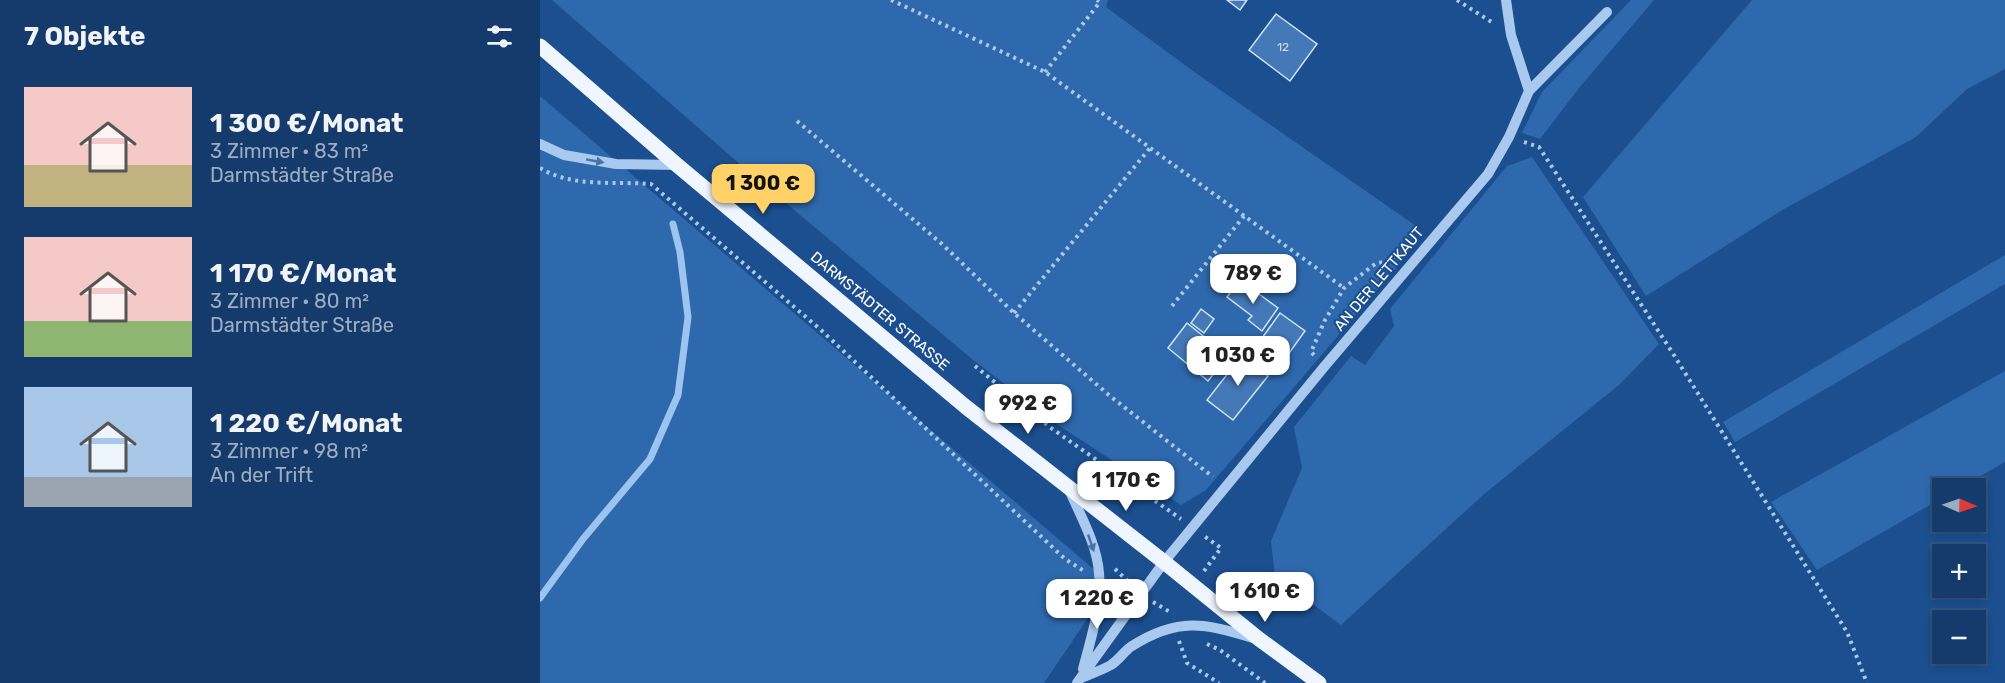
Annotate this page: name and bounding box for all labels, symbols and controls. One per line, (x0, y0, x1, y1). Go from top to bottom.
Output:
icon: filters (483, 20, 516, 53)
text: 7 Objekte (24, 21, 145, 52)
house number: 12 (1277, 40, 1289, 54)
text: 1 300 €/Monat (210, 108, 403, 139)
icon: home (72, 111, 144, 183)
text: 3 Zimmer · 83 m² (210, 139, 368, 163)
one-way arrow (586, 157, 605, 166)
text: Darmstädter Straße (210, 163, 394, 187)
pin: 1 300 € (708, 164, 818, 215)
text: 1 300 € (726, 171, 800, 195)
street label: AN DER LETTKAUT (1330, 223, 1428, 335)
street label: DARMSTÄDTER STRASSE (807, 248, 953, 374)
pin: 789 € (1211, 254, 1295, 305)
text: 1 170 €/Monat (210, 258, 396, 289)
icon: home (72, 261, 144, 333)
text: 789 € (1224, 261, 1282, 285)
text: 3 Zimmer · 80 m² (210, 289, 369, 313)
text: Darmstädter Straße (210, 313, 394, 337)
pin: 1 030 € (1183, 336, 1293, 387)
text: 1 030 € (1201, 343, 1275, 367)
pin: 992 € (986, 384, 1070, 435)
text: 992 € (999, 391, 1057, 415)
text: 1 220 €/Monat (210, 408, 402, 439)
icon: home (72, 411, 144, 483)
text: 3 Zimmer · 98 m² (210, 439, 368, 463)
pin: 1 170 € (1071, 461, 1181, 512)
text: An der Trift (210, 463, 313, 487)
text: 1 170 € (1091, 468, 1161, 492)
north arrow (1932, 478, 1986, 532)
map controls (1932, 478, 1986, 664)
one-way arrow (1087, 534, 1096, 552)
button: + (1932, 544, 1986, 598)
pin: 1 610 € (1210, 572, 1320, 623)
pin: 1 220 € (1042, 579, 1152, 630)
text: 1 610 € (1230, 579, 1300, 603)
text: 1 220 € (1060, 586, 1134, 610)
button: − (1932, 610, 1986, 664)

